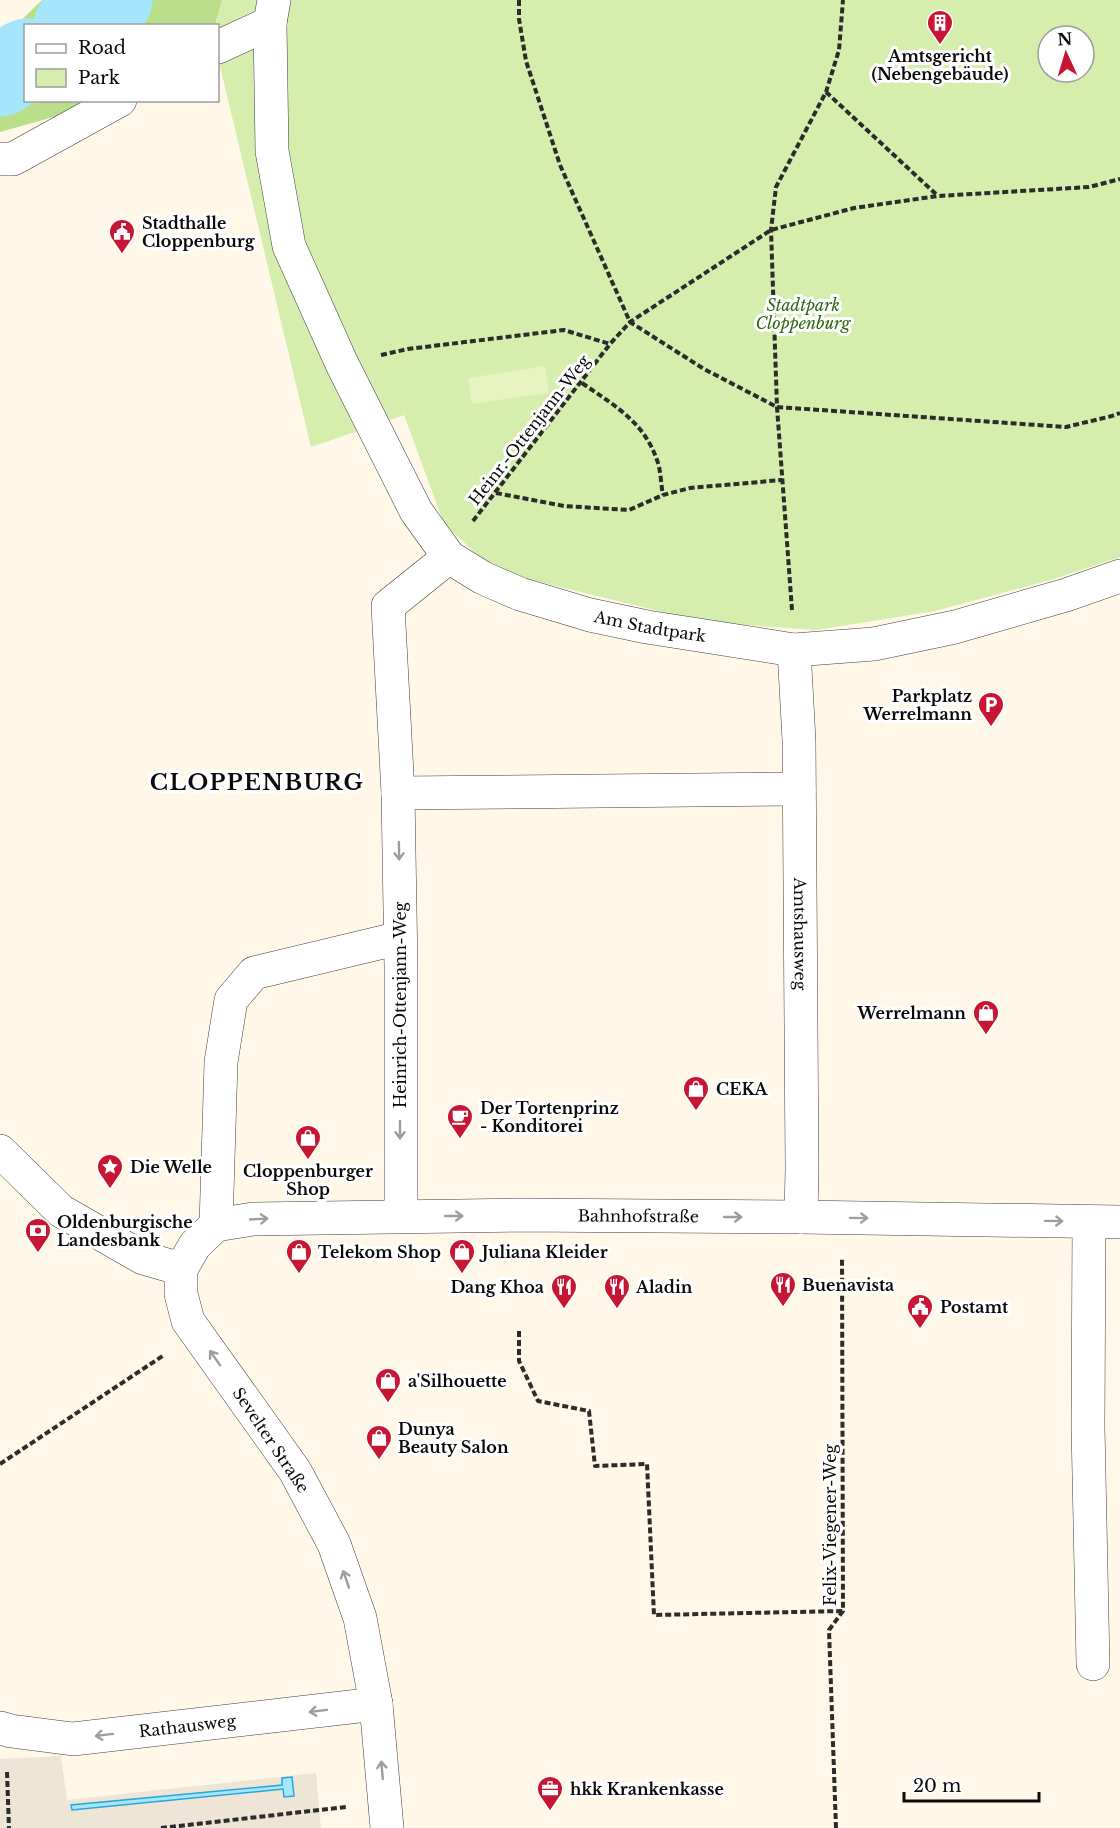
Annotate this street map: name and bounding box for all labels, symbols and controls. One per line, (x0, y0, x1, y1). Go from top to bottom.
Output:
building icon: Amtsgericht (Nebengebäude) (925, 8, 955, 46)
legend (24, 24, 219, 102)
north arrow (1036, 24, 1096, 84)
text: N (1057, 29, 1073, 50)
text: Road (78, 37, 126, 59)
place label: Amtsgericht (Nebengebäude) (871, 46, 1009, 84)
text: Park (78, 67, 120, 89)
place label: Stadthalle Cloppenburg (142, 213, 256, 251)
public building icon: Stadthalle Cloppenburg (107, 217, 137, 255)
park label: Stadtpark Cloppenburg (756, 295, 851, 333)
street label: Heinr.-Ottenjann-Weg (464, 351, 594, 509)
street label: Am Stadtpark (591, 606, 708, 646)
place label: Parkplatz Werrelmann (862, 686, 972, 724)
parking icon: Parkplatz Werrelmann (976, 690, 1006, 728)
district label: CLOPPENBURG (150, 769, 364, 796)
one-way arrow (393, 841, 405, 861)
street label: Amtshausweg (790, 876, 811, 991)
street label: Heinrich-Ottenjann-Weg (390, 901, 410, 1108)
shop icon: Werrelmann (971, 998, 1001, 1036)
place label: Werrelmann (856, 1003, 966, 1023)
shop icon: CEKA (681, 1074, 711, 1112)
place label: CEKA (716, 1079, 769, 1099)
place label: Der Tortenprinz - Konditorei (480, 1098, 619, 1136)
cafe icon: Der Tortenprinz - Konditorei (445, 1102, 475, 1140)
one-way arrow (394, 1120, 406, 1140)
shop icon: Cloppenburger Shop (293, 1123, 323, 1161)
place icon: Die Welle (95, 1152, 125, 1190)
place label: Die Welle (130, 1157, 212, 1177)
place label: Cloppenburger Shop (243, 1161, 373, 1199)
street label: Bahnhofstraße (578, 1205, 699, 1226)
one-way arrow (443, 1210, 463, 1222)
one-way arrow (722, 1211, 742, 1223)
place label: Oldenburgische Landesbank (57, 1212, 193, 1250)
one-way arrow (849, 1212, 869, 1224)
one-way arrow (248, 1214, 268, 1225)
one-way arrow (1043, 1215, 1063, 1227)
bank icon: Oldenburgische Landesbank (23, 1216, 53, 1254)
shop icon: Telekom Shop (284, 1237, 314, 1275)
shop icon: Juliana Kleider (447, 1237, 477, 1275)
place label: Telekom Shop (318, 1242, 441, 1262)
place label: Juliana Kleider (479, 1242, 608, 1262)
restaurant icon: Buenavista (768, 1270, 798, 1308)
restaurant icon: Dang Khoa (549, 1272, 579, 1310)
restaurant icon: Aladin (602, 1272, 632, 1310)
place label: Buenavista (802, 1275, 894, 1295)
place label: Dang Khoa (450, 1277, 544, 1297)
place label: Aladin (635, 1277, 693, 1297)
public building icon: Postamt (905, 1292, 935, 1330)
place label: Postamt (940, 1297, 1009, 1317)
one-way arrow (209, 1351, 221, 1367)
shop icon: a'Silhouette (373, 1366, 403, 1404)
place label: a'Silhouette (408, 1371, 507, 1391)
street label: Sevelter Straße (228, 1383, 314, 1497)
place label: Dunya Beauty Salon (398, 1419, 509, 1457)
shop icon: Dunya Beauty Salon (364, 1423, 394, 1461)
street label: Felix-Viegener-Weg (820, 1444, 840, 1606)
one-way arrow (340, 1570, 351, 1589)
one-way arrow (309, 1705, 329, 1716)
street label: Rathausweg (138, 1710, 237, 1741)
one-way arrow (94, 1730, 114, 1741)
one-way arrow (376, 1760, 387, 1780)
scale bar (904, 1765, 1039, 1803)
office icon: hkk Krankenkasse (535, 1774, 565, 1812)
text: 20 m (913, 1775, 961, 1797)
place label: hkk Krankenkasse (570, 1779, 724, 1799)

